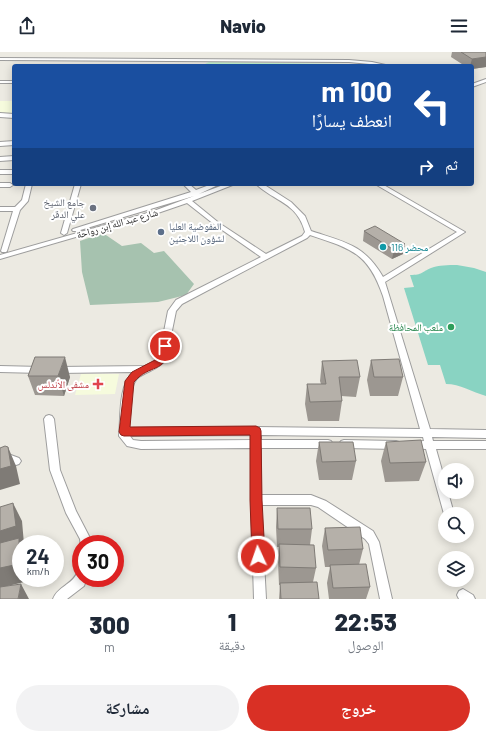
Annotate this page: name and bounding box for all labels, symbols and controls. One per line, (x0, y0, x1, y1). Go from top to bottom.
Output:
icon: share (16, 15, 38, 37)
text: Navio (220, 15, 266, 37)
icon: menu (448, 15, 470, 37)
text: 100 m (321, 74, 392, 108)
icon: left (406, 80, 458, 132)
text: انعطف يسارًا (312, 109, 392, 131)
text: ثم (445, 155, 458, 173)
icon: right (415, 156, 437, 178)
place label: جامع الشيخ علي الدقر (43, 196, 86, 223)
marker: جامع الشيخ علي الدقر (88, 203, 98, 213)
street label: شارع عبد الله إبن رواحة (75, 206, 160, 242)
place label: المفوضية العليا لشؤون اللاجئين (169, 220, 224, 245)
marker: المفوضية العليا لشؤون اللاجئين (156, 227, 166, 237)
place label: محضر 116 (391, 241, 429, 253)
marker: محضر 116 (378, 242, 388, 252)
place label: ملعب المحافظة (389, 321, 443, 333)
marker: ملعب المحافظة (446, 322, 456, 332)
pin (148, 329, 182, 363)
icon: arrive (154, 335, 176, 357)
place label: مشفى الأندلس (38, 378, 89, 391)
marker: مشفى الأندلس (92, 378, 104, 390)
map controls (438, 463, 474, 587)
button: sound (438, 463, 474, 499)
button: search (438, 507, 474, 543)
speed limit sign: 30 (72, 535, 124, 587)
position arrow (237, 535, 279, 577)
text: 24 (26, 544, 50, 568)
button: layers (438, 551, 474, 587)
text: km/h (27, 565, 49, 577)
text: 1 (228, 607, 236, 636)
text: 22:53 (334, 607, 397, 636)
text: 300 (89, 610, 130, 639)
text: دقيقة (219, 637, 245, 653)
text: الوصول (348, 637, 384, 653)
text: m (104, 639, 115, 655)
button: مشاركة (16, 685, 239, 731)
button: خروج (247, 685, 470, 731)

